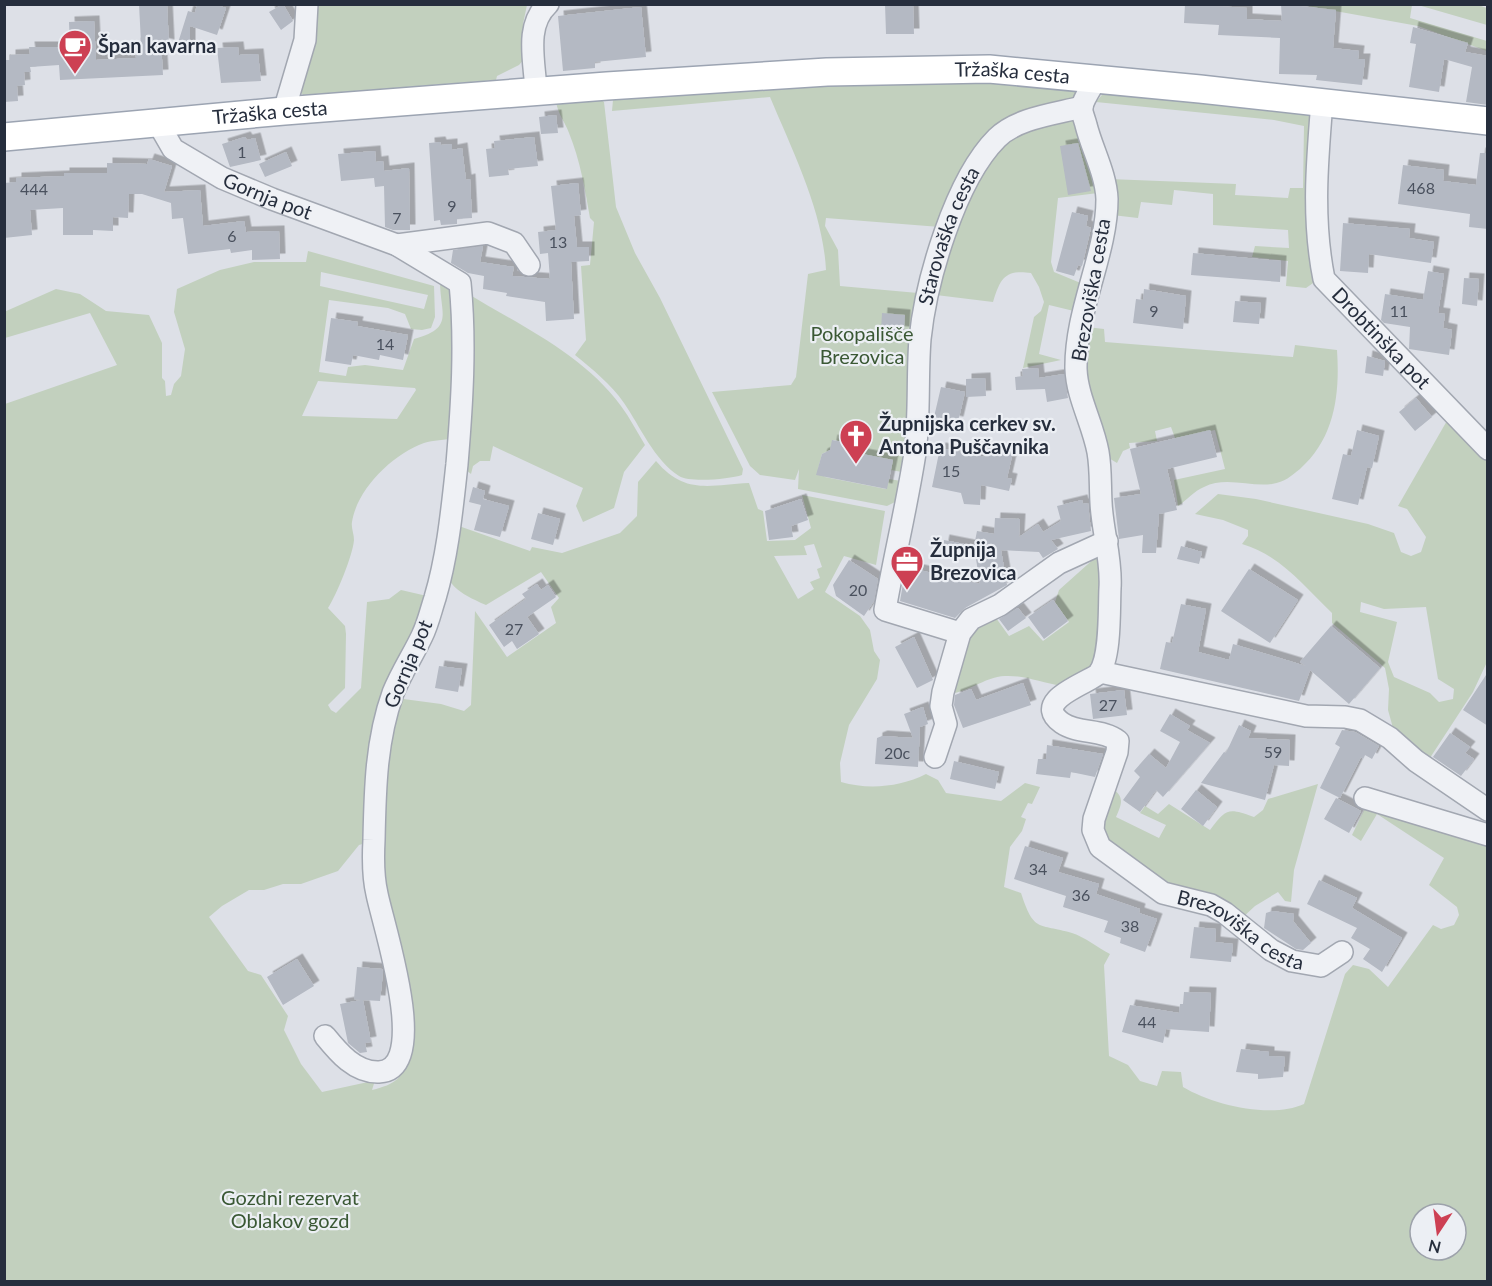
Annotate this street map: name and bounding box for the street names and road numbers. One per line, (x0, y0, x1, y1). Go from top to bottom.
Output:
street label: Tržaška cesta (954, 56, 1071, 88)
street label: Tržaška cesta (211, 95, 328, 129)
street label: Starovaška cesta (913, 162, 984, 307)
street label: Gornja pot (220, 167, 316, 224)
street label: Brezoviška cesta (1066, 216, 1114, 363)
street label: Drobtinška pot (1328, 282, 1436, 393)
street label: Gornja pot (378, 616, 436, 711)
street label: Brezoviška cesta (1175, 884, 1306, 974)

